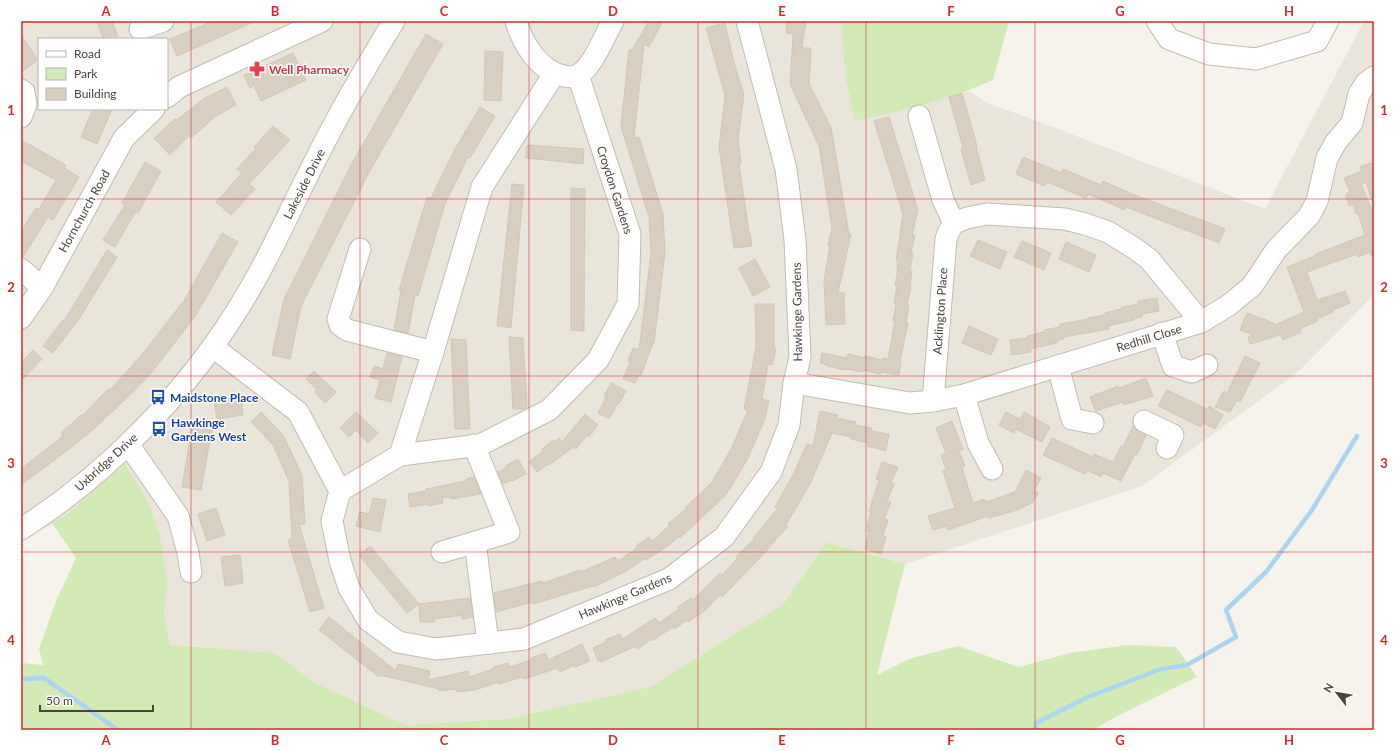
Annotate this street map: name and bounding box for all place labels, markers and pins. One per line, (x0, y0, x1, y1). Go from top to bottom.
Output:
pharmacy icon: Well Pharmacy (248, 60, 266, 78)
place label: Well Pharmacy (269, 62, 350, 77)
bus stop icon: Maidstone Place (149, 388, 167, 406)
place label: Maidstone Place (170, 390, 259, 405)
place label: Hawkinge Gardens West (171, 415, 247, 444)
bus stop icon: Hawkinge Gardens West (150, 420, 168, 438)

